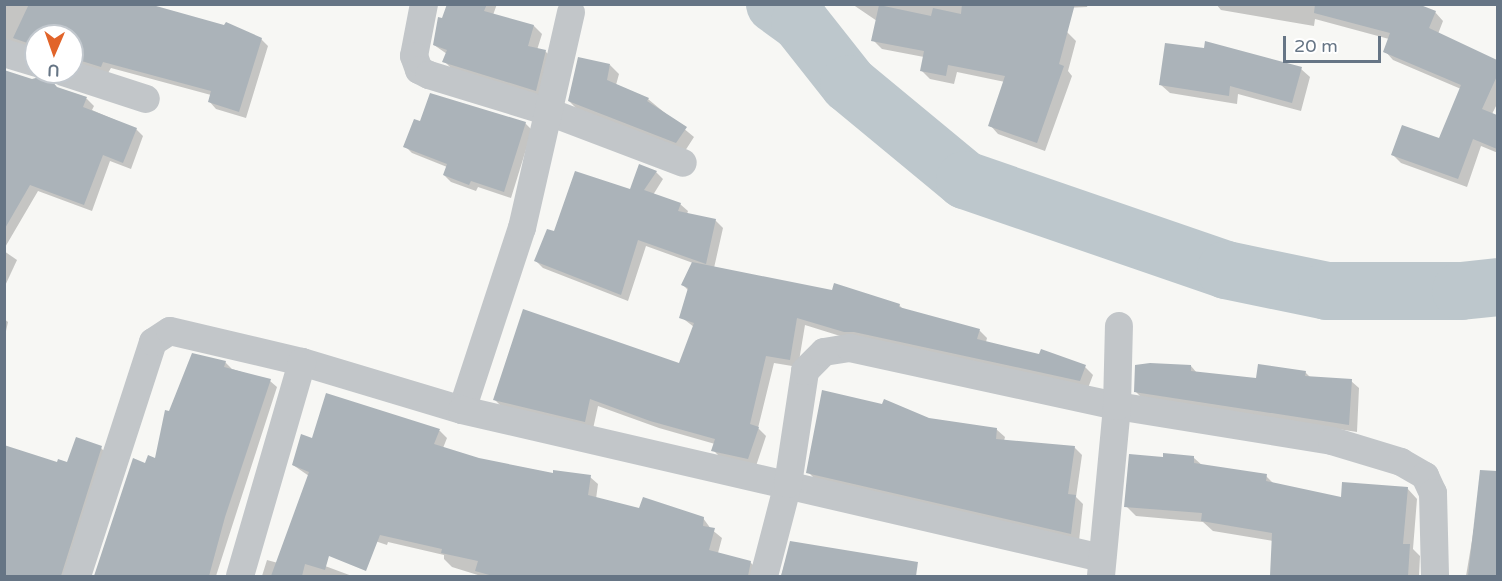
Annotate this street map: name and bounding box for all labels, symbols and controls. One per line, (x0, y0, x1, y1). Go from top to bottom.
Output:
north arrow (24, 24, 84, 84)
scale bar (1286, 24, 1384, 62)
text: 20 m (1294, 35, 1338, 57)
text: U (47, 60, 60, 80)

